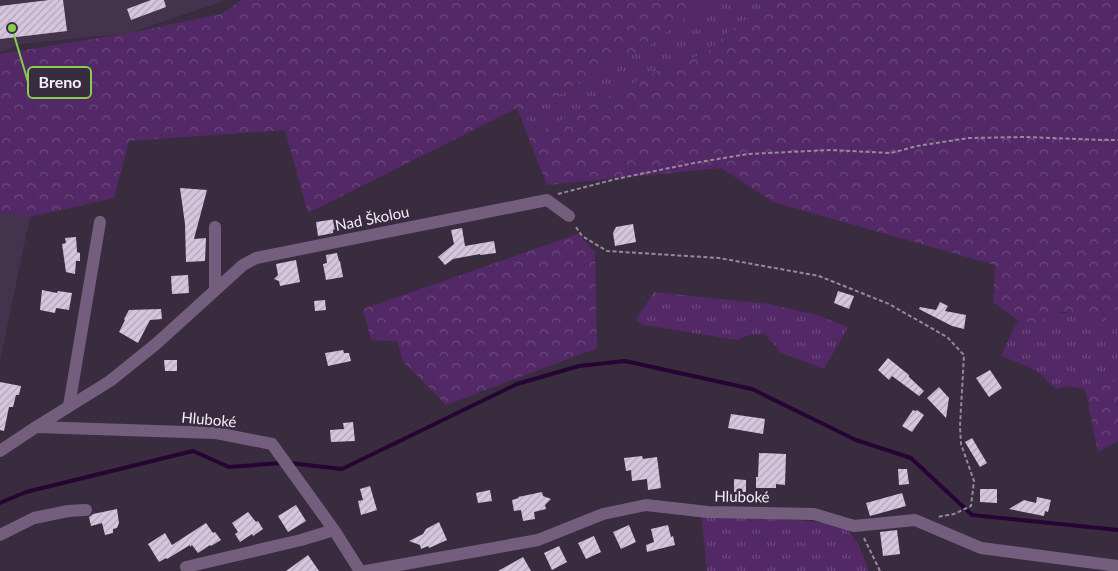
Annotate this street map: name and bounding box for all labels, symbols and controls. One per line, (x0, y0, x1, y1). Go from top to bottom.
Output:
callout: Breno (28, 67, 91, 98)
text: Breno (39, 72, 81, 91)
street label: Nad Školou (333, 202, 411, 234)
street label: Hluboké (181, 408, 237, 430)
street label: Hluboké (714, 487, 770, 505)

